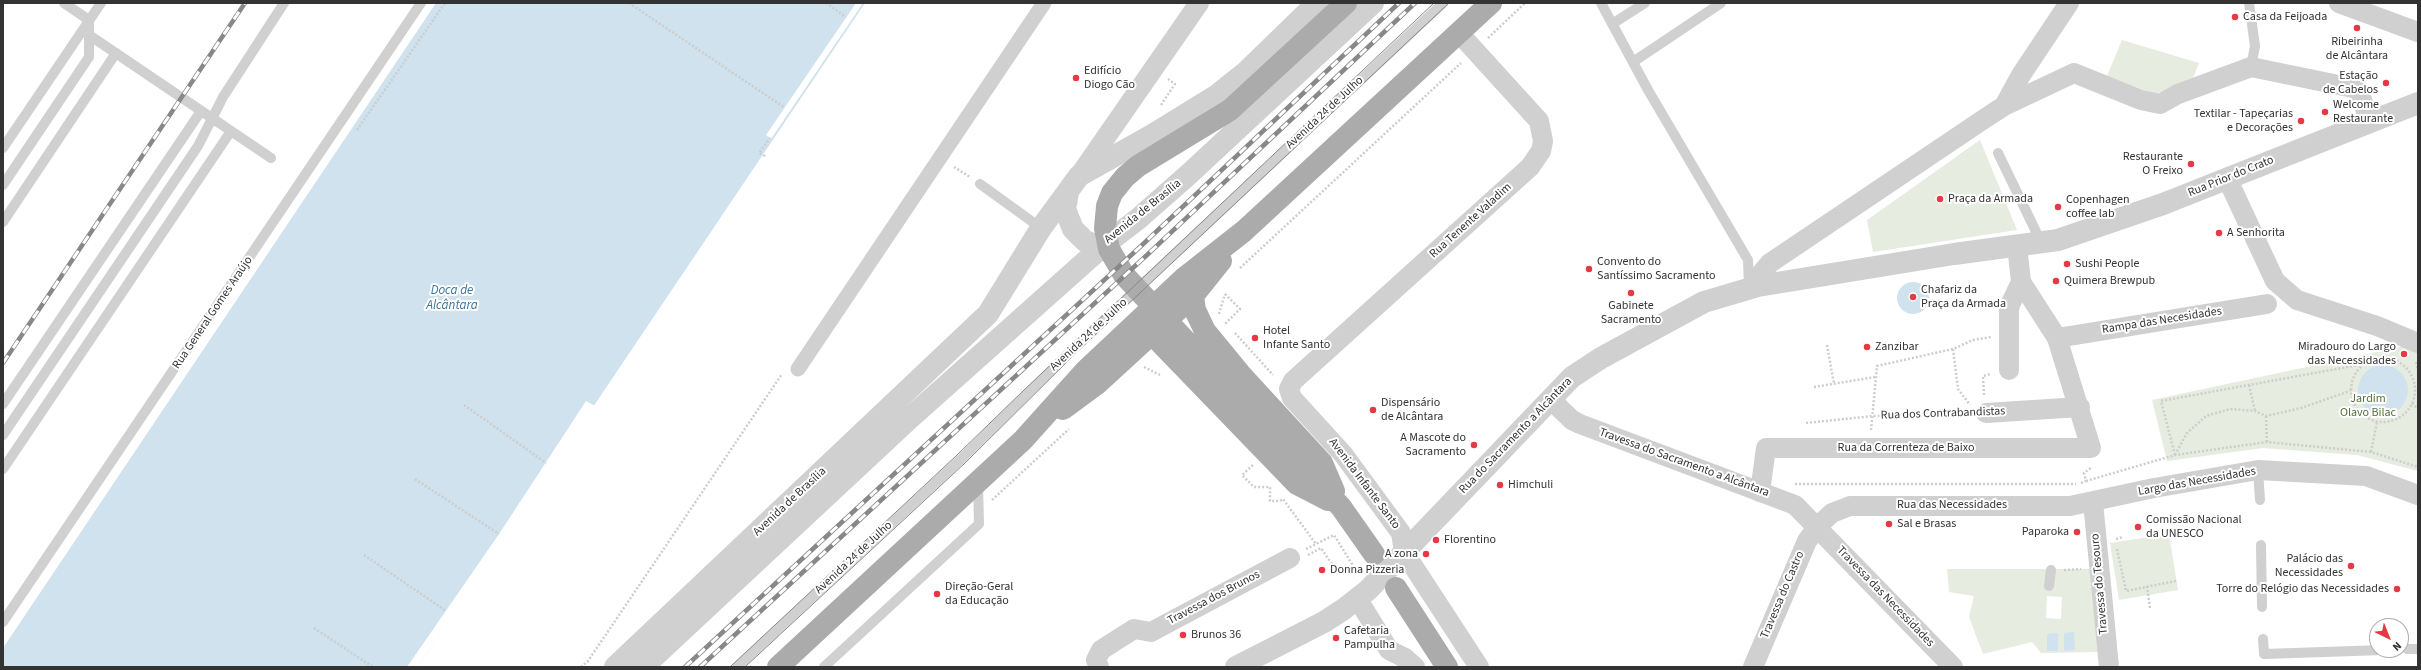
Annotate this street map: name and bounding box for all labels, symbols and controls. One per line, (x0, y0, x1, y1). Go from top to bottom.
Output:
place label: Casa da Feijoada (2243, 10, 2327, 24)
marker: Casa da Feijoada (2230, 12, 2240, 22)
marker: Ribeirinha de Alcântara (2352, 23, 2362, 33)
place label: Ribeirinha de Alcântara (2326, 35, 2388, 63)
place label: Edifício Diogo Cão (1084, 64, 1135, 92)
place label: Estação de Cabelos (2323, 69, 2378, 97)
marker: Edifício Diogo Cão (1071, 73, 1081, 83)
street label: Avenida 24 de Julho (1283, 74, 1367, 152)
marker: Estação de Cabelos (2381, 78, 2391, 88)
place label: Welcome Restaurante (2333, 98, 2393, 126)
place label: Textilar - Tapeçarias e Decorações (2194, 107, 2293, 135)
marker: Welcome Restaurante (2320, 107, 2330, 117)
marker: Textilar - Tapeçarias e Decorações (2296, 116, 2306, 126)
place label: Restaurante O Freixo (2123, 150, 2183, 178)
street label: Rua Prior do Crato (2186, 153, 2276, 201)
marker: Restaurante O Freixo (2186, 159, 2196, 169)
street label: Avenida de Brasília (1102, 177, 1184, 247)
street label: Rua Tenente Valadim (1427, 180, 1515, 262)
place label: Praça da Armada (1948, 192, 2033, 206)
place label: Copenhagen coffee lab (2066, 193, 2130, 221)
marker: Praça da Armada (1935, 194, 1945, 204)
marker: Copenhagen coffee lab (2053, 202, 2063, 212)
place label: A Senhorita (2227, 226, 2285, 240)
marker: A Senhorita (2214, 228, 2224, 238)
street label: Rua General Gomes Araújo (170, 254, 256, 372)
place label: Convento do Santíssimo Sacramento (1597, 255, 1716, 283)
place label: Sushi People (2075, 257, 2139, 271)
marker: Sushi People (2062, 259, 2072, 269)
marker: Convento do Santíssimo Sacramento (1584, 264, 1594, 274)
place label: Quimera Brewpub (2064, 274, 2155, 288)
marker: Quimera Brewpub (2051, 276, 2061, 286)
water label: Doca de Alcântara (426, 283, 478, 314)
place label: Chafariz da Praça da Armada (1921, 283, 2006, 311)
marker: Gabinete Sacramento (1626, 288, 1636, 298)
marker: Chafariz da Praça da Armada (1908, 292, 1918, 302)
street label: Avenida 24 de Julho (1047, 296, 1131, 374)
place label: Gabinete Sacramento (1601, 299, 1661, 327)
street label: Rampa das Necesidades (2101, 304, 2223, 338)
place label: Hotel Infante Santo (1263, 324, 1330, 352)
marker: Hotel Infante Santo (1250, 333, 1260, 343)
place label: Zanzibar (1875, 340, 1919, 354)
place label: Miradouro do Largo das Necessidades (2298, 340, 2396, 368)
marker: Zanzibar (1862, 342, 1872, 352)
marker: Miradouro do Largo das Necessidades (2399, 349, 2409, 359)
street label: Rua do Sacramento a Alcântara (1457, 375, 1575, 497)
park label: Jardim Olavo Bilac (2340, 392, 2396, 420)
place label: Dispensário de Alcântara (1381, 396, 1443, 424)
marker: Dispensário de Alcântara (1368, 405, 1378, 415)
street label: Rua dos Contrabandistas (1880, 405, 2006, 423)
street label: Travessa do Sacramento a Alcântara (1597, 425, 1771, 501)
place label: A Mascote do Sacramento (1400, 431, 1466, 459)
street label: Avenida Infante Santo (1325, 436, 1403, 532)
marker: A Mascote do Sacramento (1469, 440, 1479, 450)
street label: Rua da Correnteza de Baixo (1838, 441, 1974, 455)
street label: Avenida de Brasília (750, 464, 830, 540)
street label: Largo das Necessidades (2137, 465, 2257, 499)
place label: Himchuli (1508, 478, 1553, 492)
marker: Himchuli (1495, 480, 1505, 490)
street label: Rua das Necessidades (1897, 498, 2007, 512)
place label: Comissão Nacional da UNESCO (2146, 513, 2242, 541)
place label: Sal e Brasas (1897, 517, 1956, 531)
street label: Avenida 24 de Julho (812, 519, 896, 597)
marker: Sal e Brasas (1884, 519, 1894, 529)
marker: Comissão Nacional da UNESCO (2133, 522, 2143, 532)
place label: Paparoka (2022, 525, 2069, 539)
marker: Paparoka (2072, 527, 2082, 537)
place label: Florentino (1444, 533, 1496, 547)
street label: Travessa do Tesouro (2088, 533, 2112, 635)
marker: Florentino (1431, 535, 1441, 545)
street label: Travessa das Necessidades (1833, 544, 1937, 650)
place label: A zona (1385, 547, 1418, 561)
marker: A zona (1421, 549, 1431, 559)
street label: Travessa do Castro (1758, 549, 1808, 641)
place label: Palácio das Necessidades (2275, 552, 2343, 580)
marker: Palácio das Necessidades (2346, 561, 2356, 571)
place label: Donna Pizzeria (1330, 563, 1404, 577)
marker: Donna Pizzeria (1317, 565, 1327, 575)
street label: Travessa dos Brunos (1165, 568, 1263, 628)
place label: Direção-Geral da Educação (945, 580, 1013, 608)
place label: Torre do Relógio das Necessidades (2216, 582, 2389, 596)
marker: Torre do Relógio das Necessidades (2392, 584, 2402, 594)
marker: Direção-Geral da Educação (932, 589, 942, 599)
north arrow (2369, 618, 2409, 658)
place label: Cafetaria Pampulha (1344, 624, 1395, 652)
place label: Brunos 36 (1191, 628, 1241, 642)
marker: Brunos 36 (1178, 630, 1188, 640)
marker: Cafetaria Pampulha (1331, 633, 1341, 643)
text: N (2389, 638, 2405, 654)

